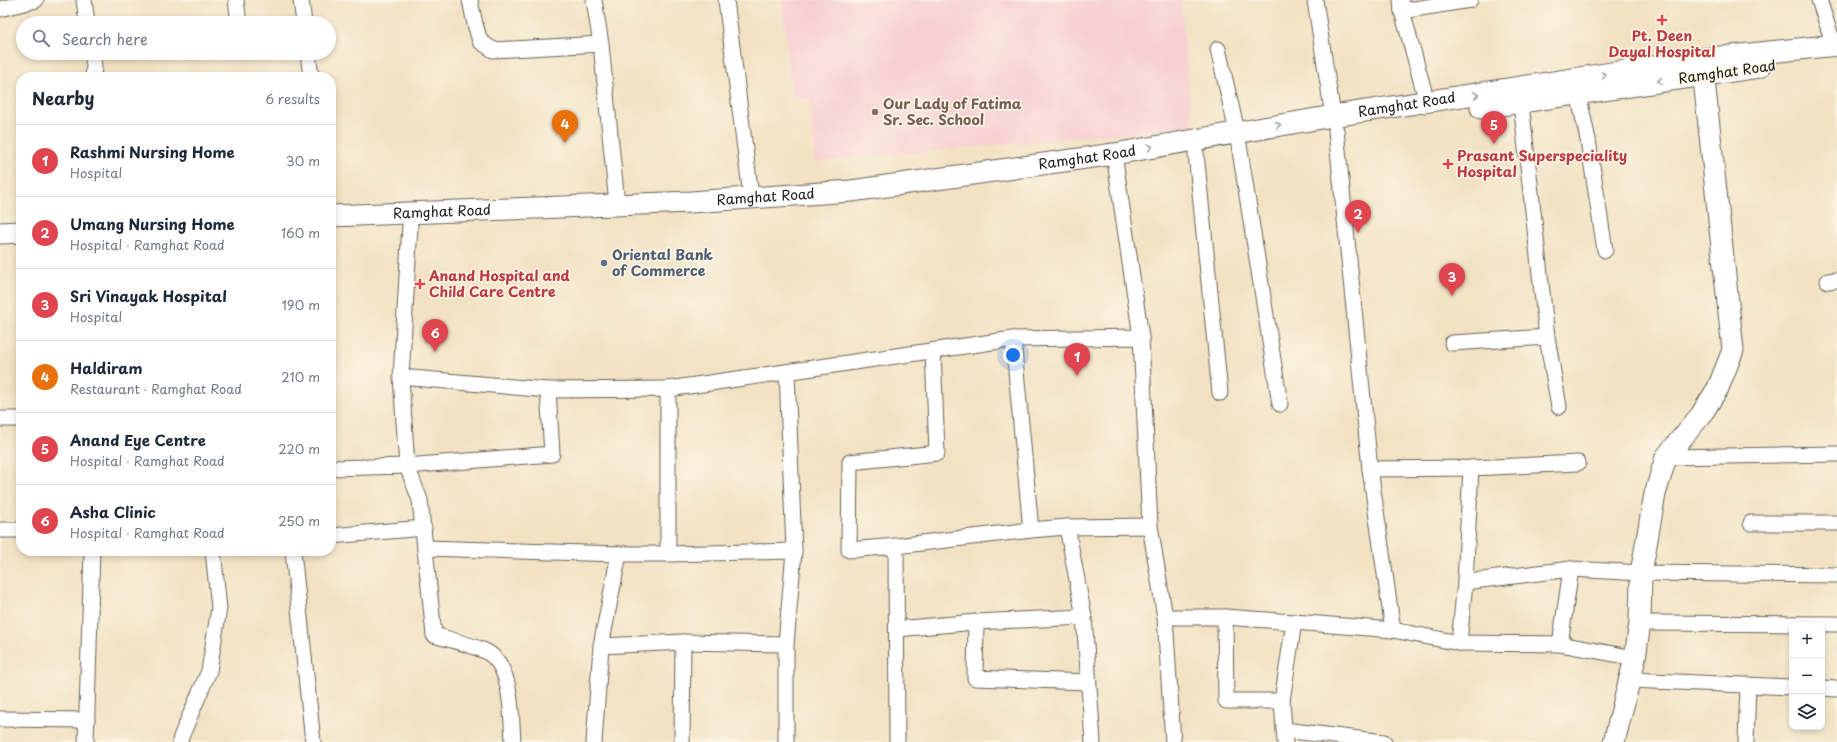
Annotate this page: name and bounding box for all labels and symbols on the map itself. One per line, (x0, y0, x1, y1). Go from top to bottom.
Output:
marker: Pt. Deen Dayal Hospital (1656, 14, 1668, 26)
place label: Pt. Deen Dayal Hospital (1609, 25, 1715, 62)
street label: Ramghat Road (1677, 54, 1777, 89)
one-way arrow (1601, 71, 1607, 80)
one-way arrow (1657, 76, 1663, 85)
street label: Ramghat Road (1356, 86, 1457, 122)
one-way arrow (1473, 91, 1479, 100)
place label: Our Lady of Fatima Sr. Sec. School (883, 93, 1022, 130)
marker: Our Lady of Fatima Sr. Sec. School (870, 107, 880, 117)
pin: 4 (552, 110, 578, 143)
pin: 5 (1481, 111, 1507, 144)
one-way arrow (1275, 122, 1281, 130)
street label: Ramghat Road (1037, 139, 1137, 175)
one-way arrow (1147, 144, 1153, 152)
place label: Prasant Superspeciality Hospital (1457, 145, 1627, 182)
marker: Prasant Superspeciality Hospital (1442, 158, 1454, 170)
street label: Ramghat Road (716, 183, 815, 210)
street label: Ramghat Road (392, 199, 491, 224)
pin: 2 (1345, 200, 1371, 233)
place label: Oriental Bank of Commerce (612, 244, 713, 281)
marker: Oriental Bank of Commerce (599, 258, 609, 268)
pin: 3 (1439, 263, 1465, 296)
place label: Anand Hospital and Child Care Centre (428, 265, 571, 302)
marker: Anand Hospital and Child Care Centre (414, 278, 426, 290)
pin: 6 (422, 319, 448, 352)
pin: 1 (1064, 343, 1090, 376)
your location (1003, 345, 1023, 365)

